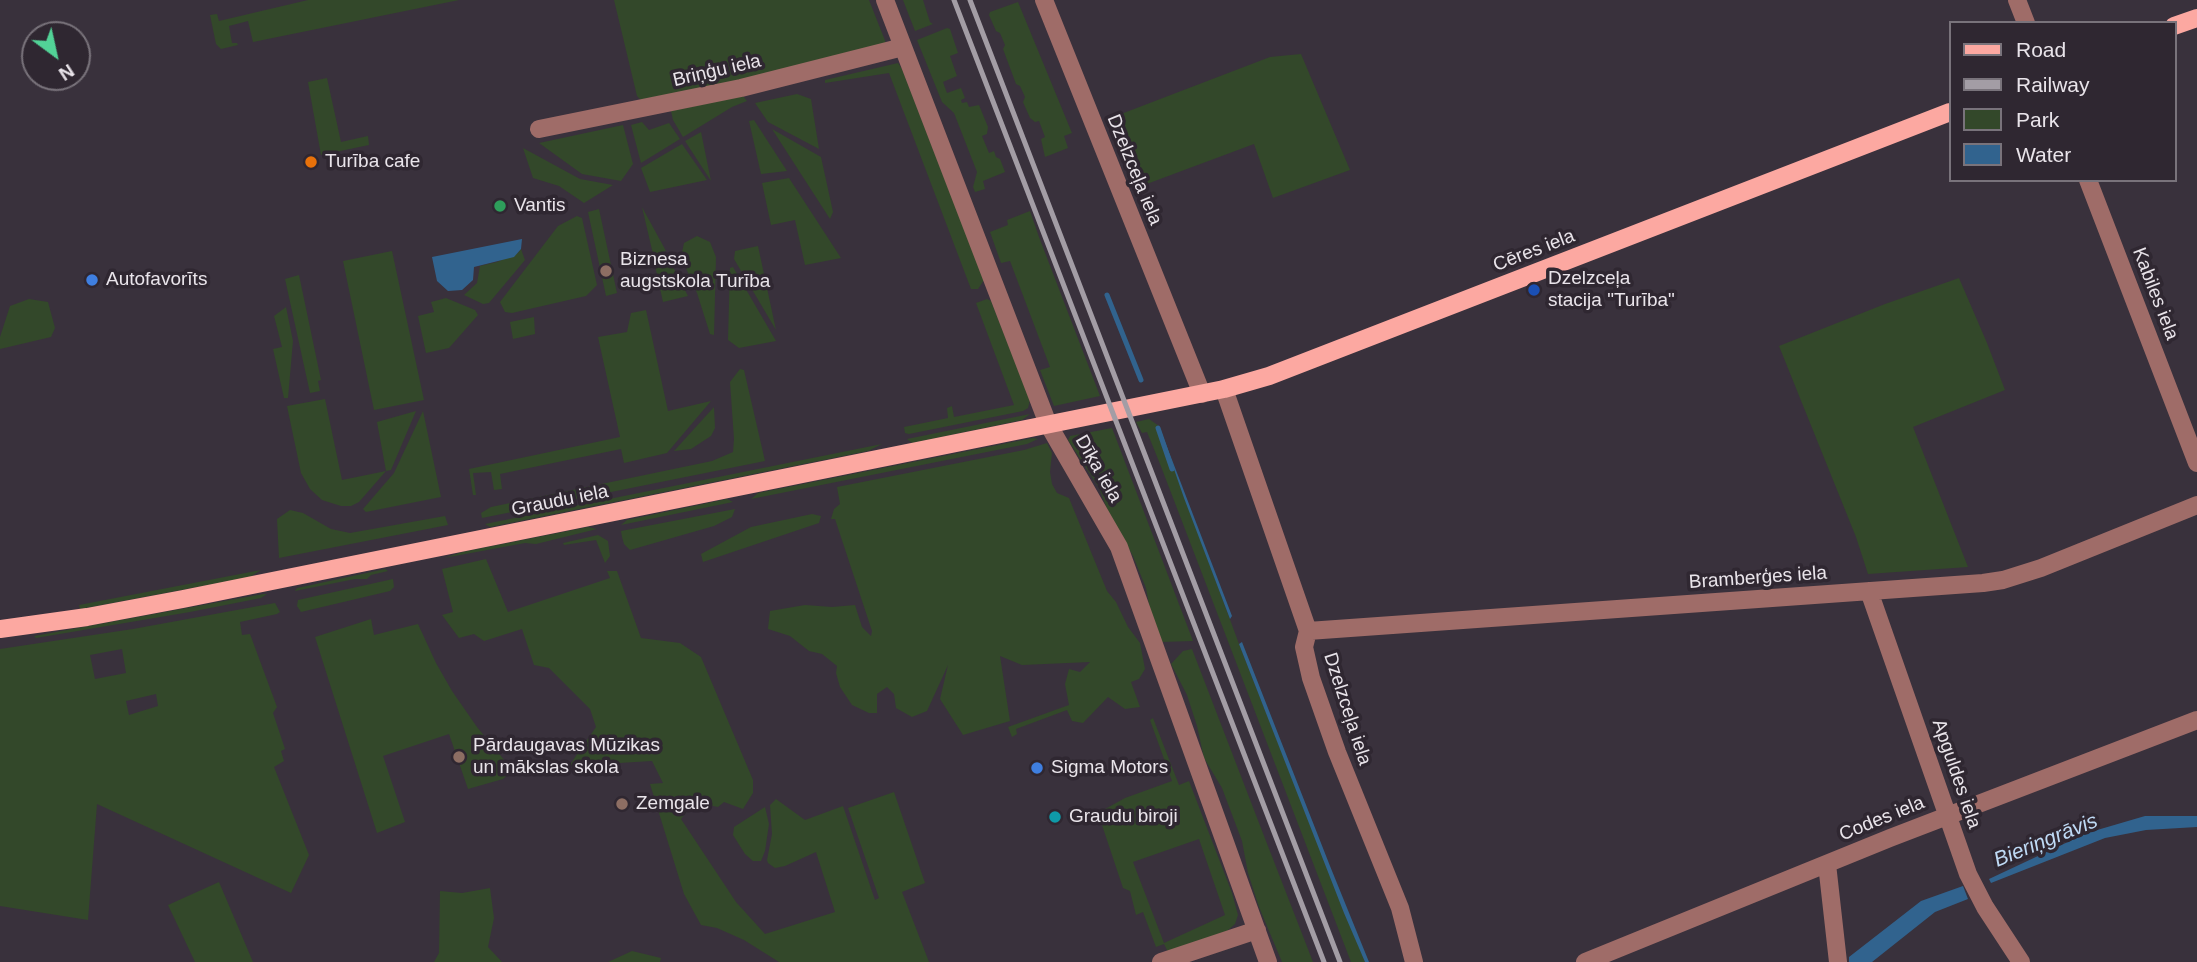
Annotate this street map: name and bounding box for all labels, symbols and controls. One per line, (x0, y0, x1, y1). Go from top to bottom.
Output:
north arrow (21, 21, 91, 91)
legend (1948, 21, 2176, 182)
text: Road (2016, 38, 2066, 61)
street label: Briņģu iela (671, 50, 763, 92)
text: N (55, 60, 78, 85)
text: Railway (2016, 73, 2090, 96)
text: Park (2016, 108, 2059, 131)
street label: Dzelzceļa iela (1101, 111, 1167, 229)
text: Water (2016, 143, 2071, 166)
place label: Turība cafe (325, 151, 420, 173)
marker: Turība cafe (303, 154, 319, 170)
place label: Vantis (514, 195, 565, 217)
marker: Vantis (492, 198, 508, 214)
street label: Cēres iela (1490, 225, 1578, 277)
street label: Kabiles iela (2127, 245, 2183, 343)
place label: Biznesa augstskola Turība (620, 249, 770, 293)
marker: Biznesa augstskola Turība (598, 263, 614, 279)
place label: Dzelzceļa stacija "Turība" (1548, 268, 1675, 312)
place label: Autofavorīts (106, 269, 207, 291)
marker: Autofavorīts (84, 272, 100, 288)
marker: Dzelzceļa stacija "Turība" (1526, 282, 1542, 298)
street label: Dīķa iela (1070, 431, 1126, 507)
street label: Graudu iela (510, 480, 610, 522)
street label: Bramberģes iela (1688, 562, 1828, 594)
street label: Dzelzceļa iela (1318, 650, 1376, 768)
street label: Apguldes iela (1927, 716, 1985, 832)
place label: Pārdaugavas Mūzikas un mākslas skola (473, 735, 660, 779)
marker: Pārdaugavas Mūzikas un mākslas skola (451, 749, 467, 765)
place label: Sigma Motors (1051, 757, 1168, 779)
marker: Sigma Motors (1029, 760, 1045, 776)
street label: Codes iela (1836, 792, 1928, 846)
place label: Zemgale (636, 793, 710, 815)
marker: Zemgale (614, 796, 630, 812)
place label: Graudu biroji (1069, 806, 1178, 828)
marker: Graudu biroji (1047, 809, 1063, 825)
water label: Bieriņgrāvis (1990, 809, 2102, 873)

